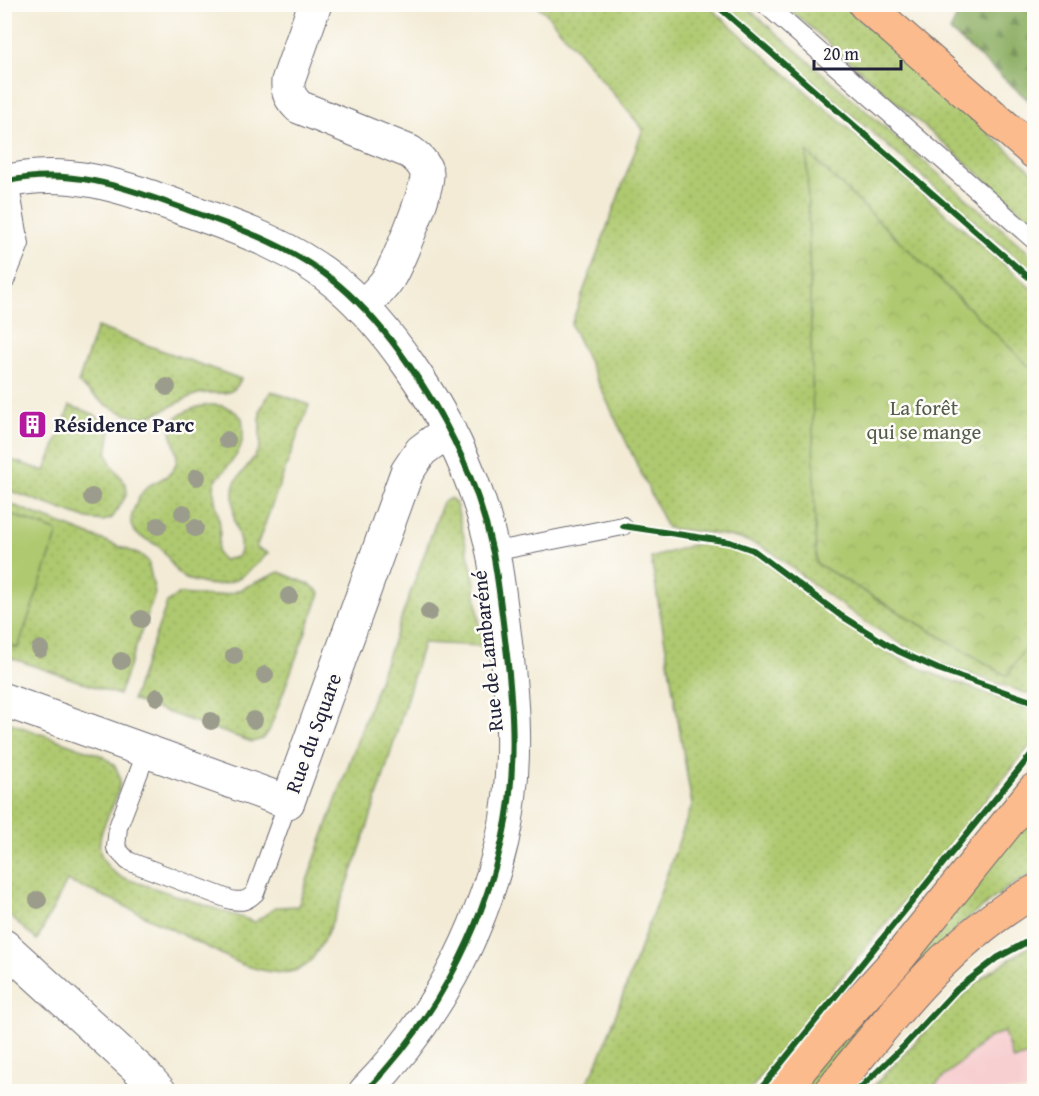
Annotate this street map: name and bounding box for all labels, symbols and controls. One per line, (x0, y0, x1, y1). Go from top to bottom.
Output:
scale bar (814, 33, 901, 71)
text: 20 m (823, 40, 859, 67)
park label: La forêt qui se mange (867, 392, 982, 447)
building icon: Résidence Parc (17, 408, 49, 440)
place label: Résidence Parc (54, 409, 195, 440)
street label: Rue de Lambaréné (463, 569, 511, 733)
street label: Rue du Square (277, 668, 349, 797)

